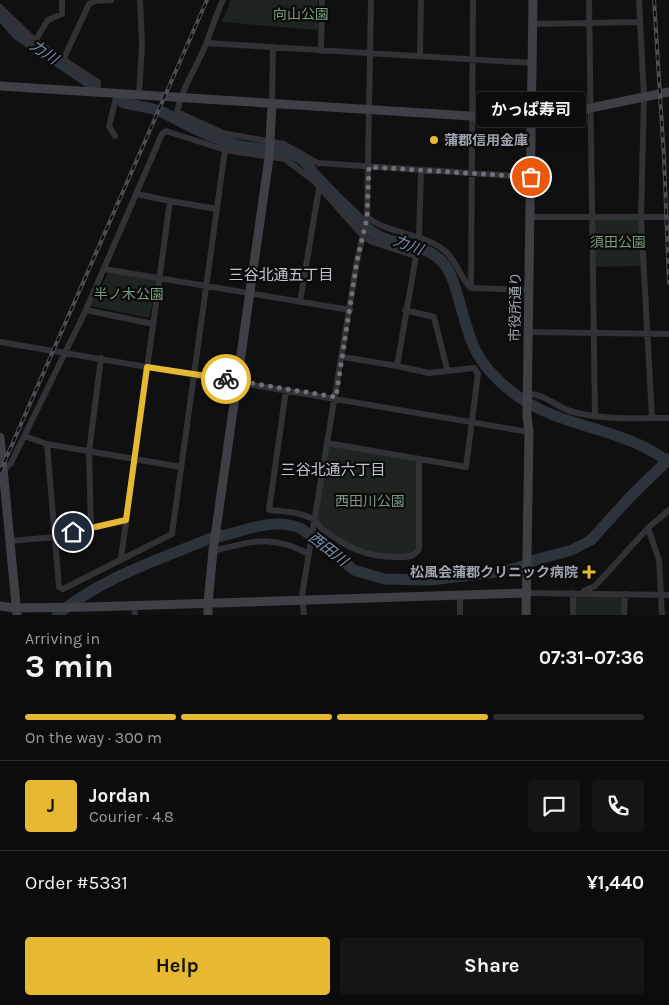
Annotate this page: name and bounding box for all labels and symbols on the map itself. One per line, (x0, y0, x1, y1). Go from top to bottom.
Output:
park label: 向山公園 (273, 6, 329, 23)
water label: 力川 (27, 36, 63, 69)
callout: かっぱ寿司 (476, 92, 586, 127)
place label: 蒲郡信用金庫 (444, 132, 528, 149)
marker: 蒲郡信用金庫 (428, 134, 440, 146)
pin (510, 156, 552, 198)
water label: 力川 (391, 231, 427, 259)
park label: 須田公園 (590, 234, 646, 251)
district label: 三谷北通五丁目 (228, 266, 334, 284)
street label: 市役所通り (506, 272, 525, 342)
park label: 半ノ木公園 (94, 286, 164, 303)
courier (201, 354, 251, 404)
district label: 三谷北通六丁目 (280, 461, 386, 479)
park label: 西田川公園 (335, 493, 405, 510)
pin (52, 511, 94, 553)
water label: 西田川 (305, 528, 353, 571)
place label: 松風会蒲郡クリニック病院 (410, 564, 578, 581)
marker: 松風会蒲郡クリニック病院 (582, 565, 596, 579)

